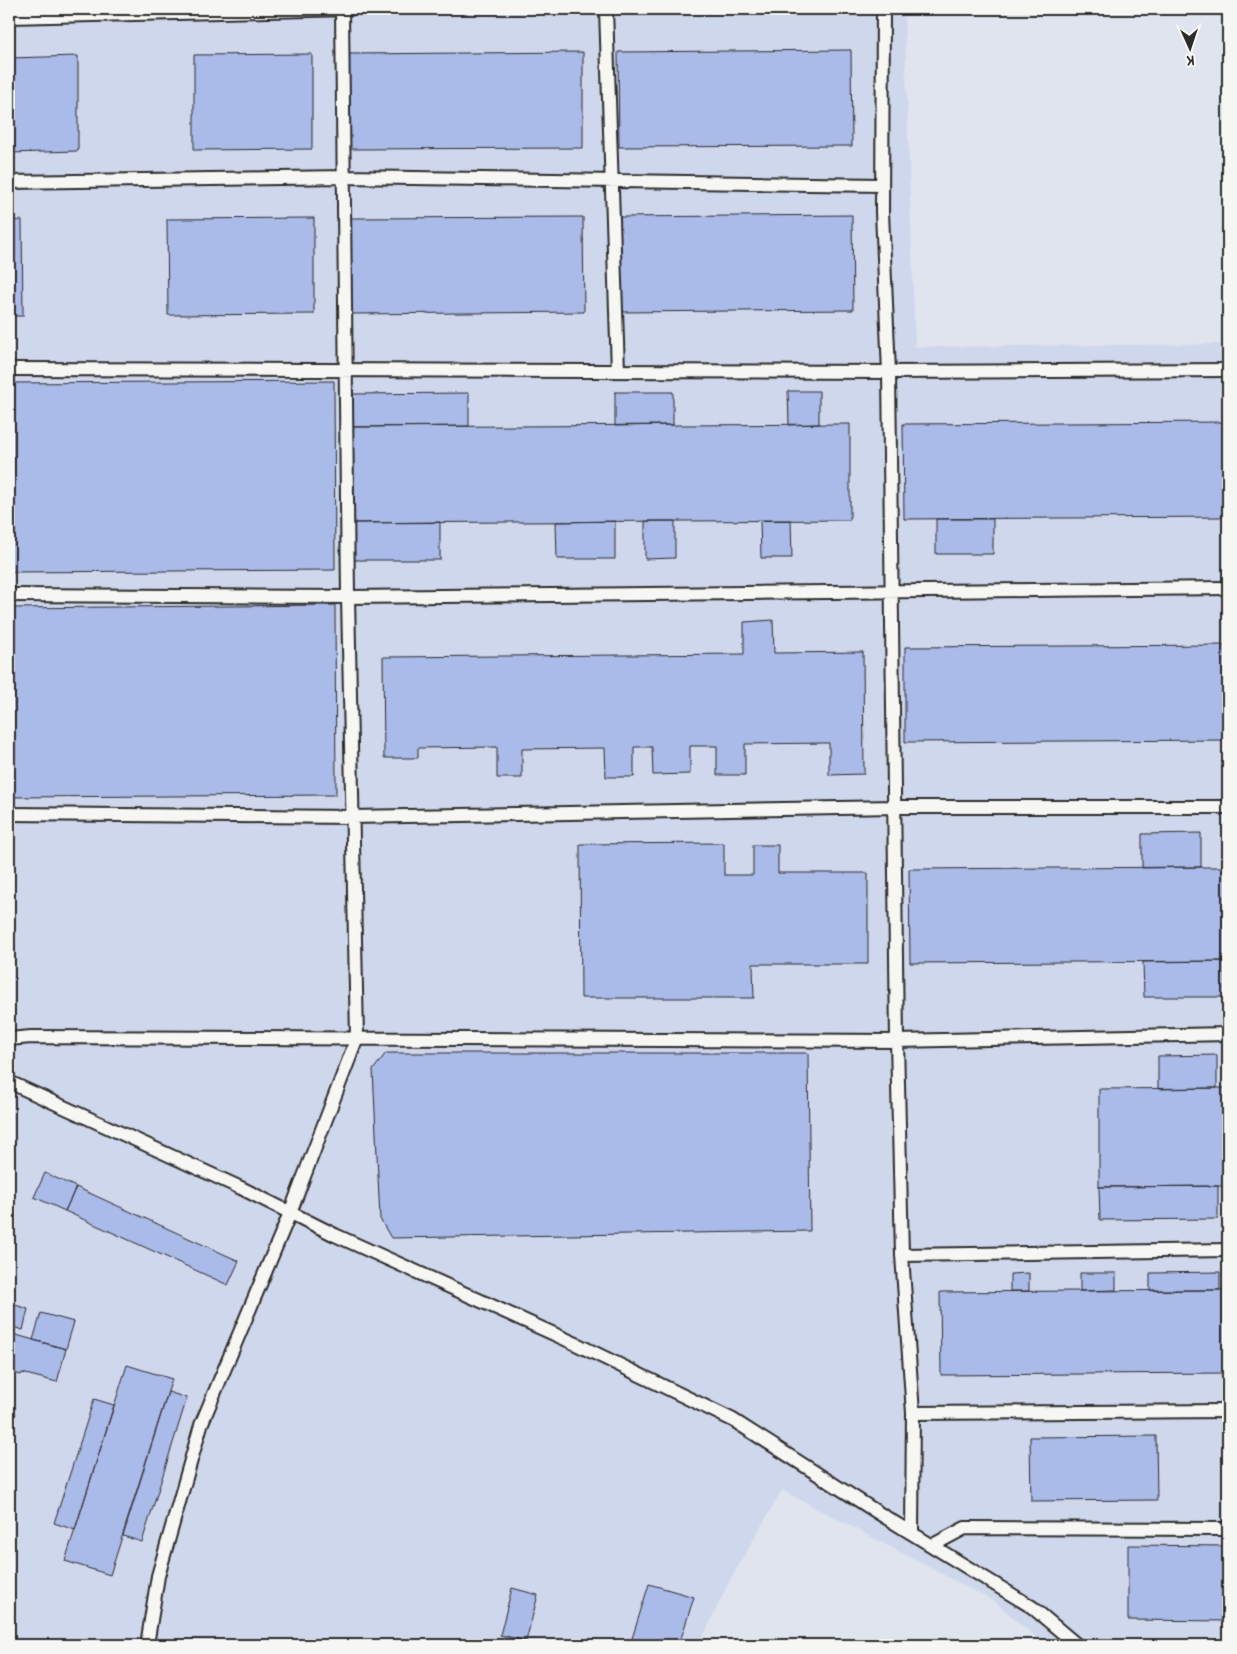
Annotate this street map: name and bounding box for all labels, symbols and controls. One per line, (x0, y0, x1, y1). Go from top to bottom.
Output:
north arrow (1164, 22, 1214, 72)
text: K (1186, 52, 1195, 71)

